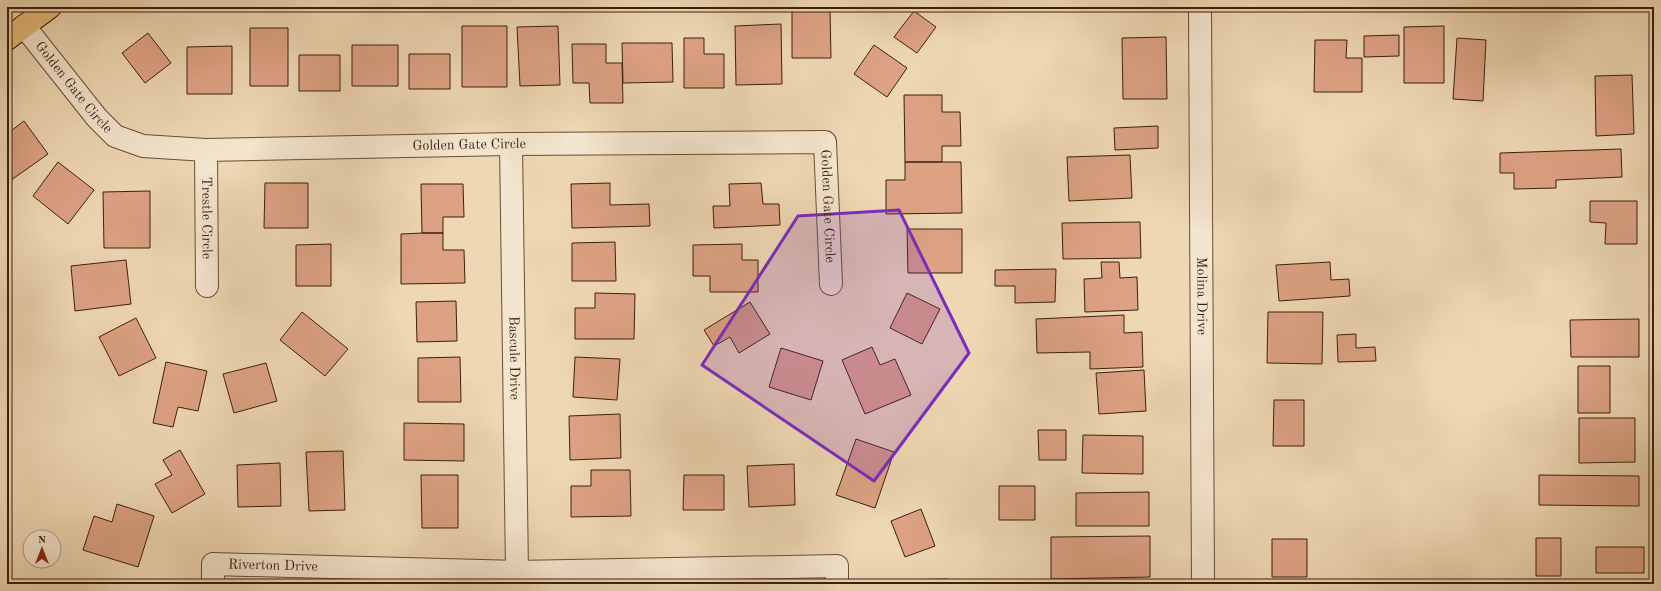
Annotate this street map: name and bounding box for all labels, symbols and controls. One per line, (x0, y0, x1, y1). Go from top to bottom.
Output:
street label: Golden Gate Circle (32, 39, 115, 136)
street label: Golden Gate Circle (412, 137, 526, 153)
street label: Golden Gate Circle (818, 149, 837, 263)
street label: Trestle Circle (199, 177, 214, 259)
street label: Molina Drive (1194, 257, 1209, 335)
street label: Bascule Drive (506, 316, 522, 400)
north arrow (22, 529, 62, 569)
text: N (38, 535, 47, 546)
street label: Riverton Drive (228, 557, 318, 574)

